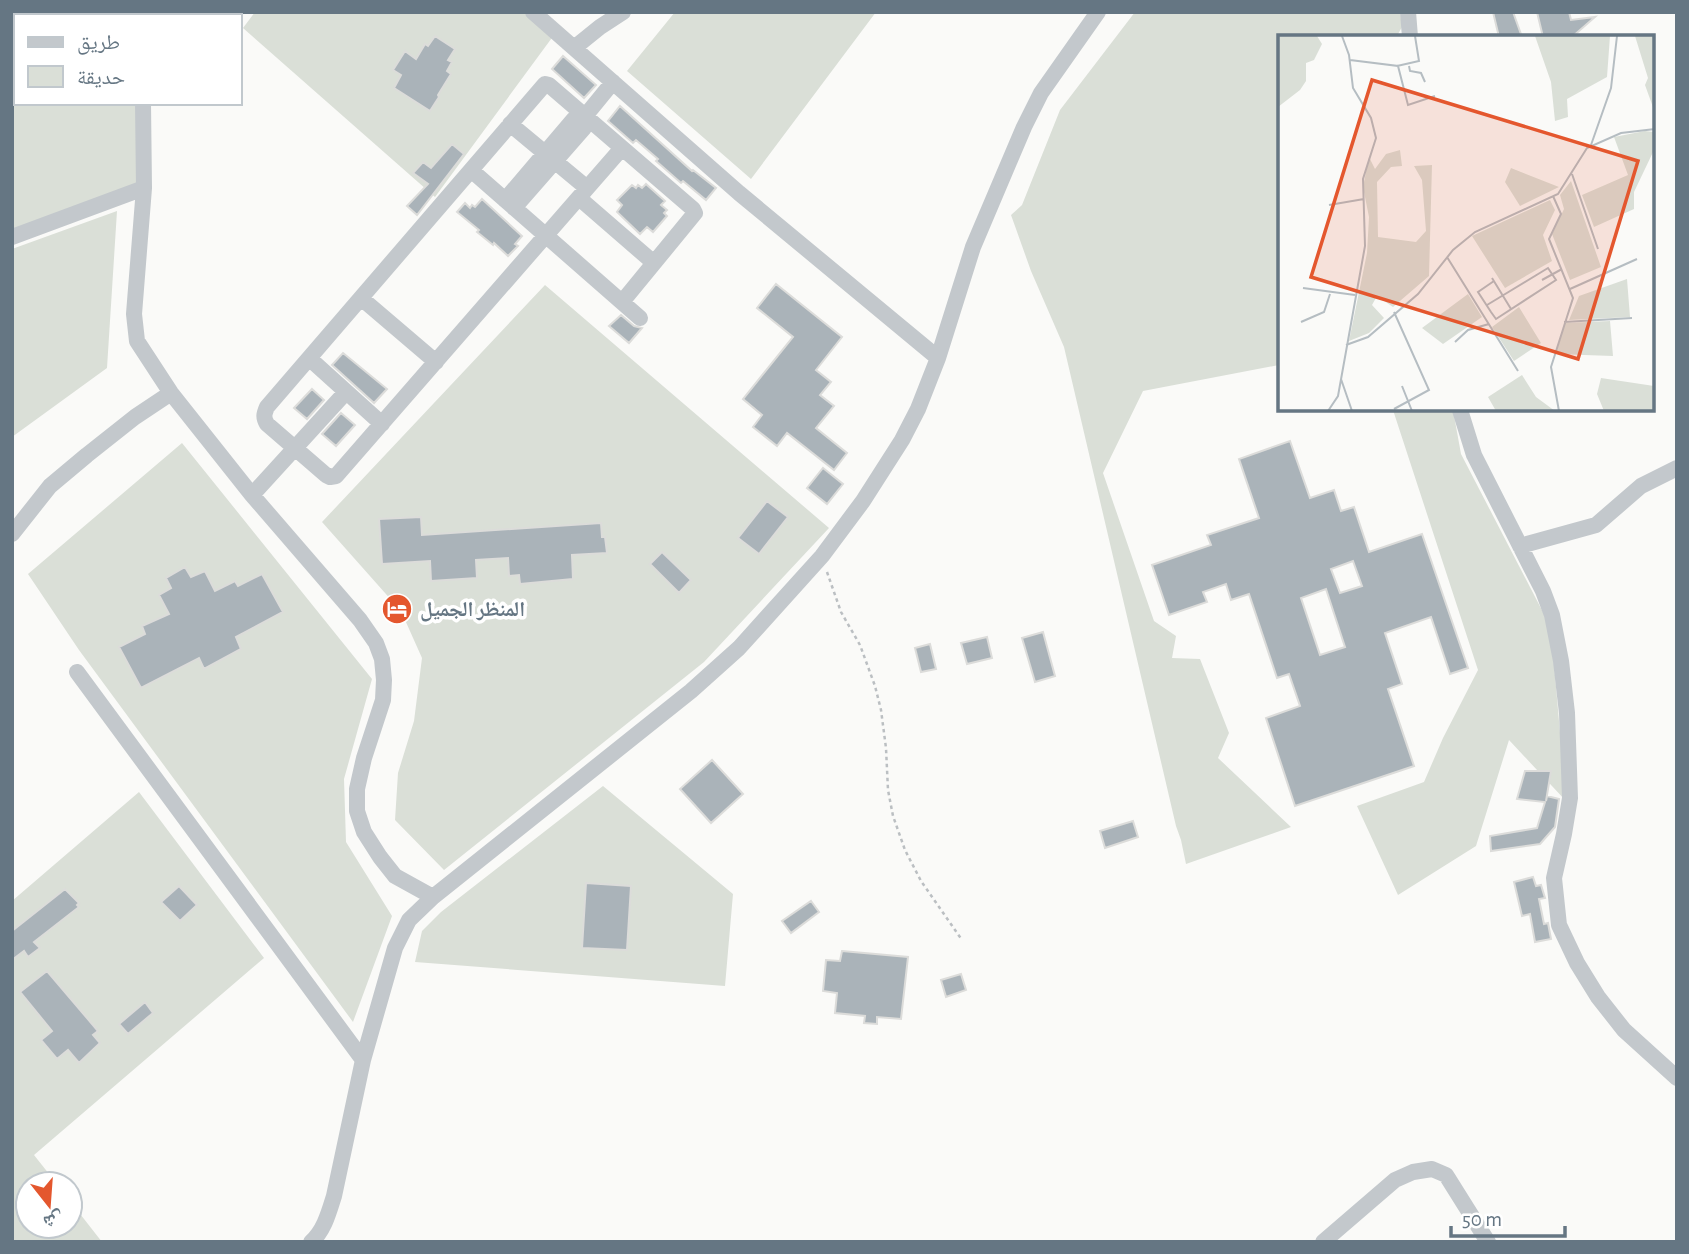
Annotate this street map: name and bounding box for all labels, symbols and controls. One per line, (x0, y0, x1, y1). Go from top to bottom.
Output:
legend (14, 14, 242, 105)
text: طريق (77, 32, 120, 55)
inset map (1278, 35, 1654, 411)
text: حديقة (77, 67, 125, 88)
hotel icon: المنظر الجميل (380, 592, 414, 626)
place label: المنظر الجميل (420, 599, 525, 622)
north arrow (14, 1170, 84, 1240)
scale bar (1451, 1194, 1565, 1238)
text: ش (41, 1207, 66, 1232)
text: 50 m (1462, 1209, 1502, 1230)

